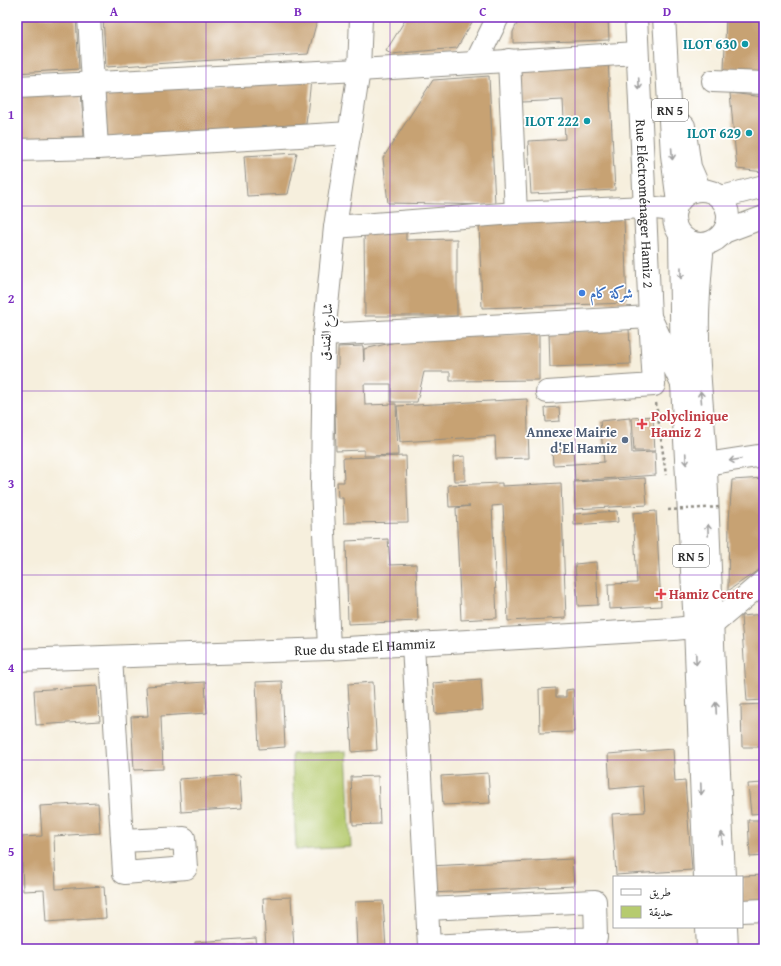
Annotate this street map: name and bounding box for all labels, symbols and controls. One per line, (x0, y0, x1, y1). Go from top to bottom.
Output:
text: A (110, 2, 119, 21)
text: B (294, 2, 302, 21)
text: C (479, 2, 487, 21)
text: D (663, 2, 671, 21)
place label: ILOT 630 (683, 34, 737, 54)
marker: ILOT 630 (740, 39, 750, 49)
one-way arrow (635, 77, 643, 90)
road number: RN 5 (652, 99, 688, 121)
text: 1 (8, 105, 14, 124)
place label: ILOT 222 (525, 111, 579, 131)
marker: ILOT 222 (582, 116, 592, 126)
street label: Rue Eléctroménager Hamiz 2 (631, 119, 659, 289)
place label: ILOT 629 (687, 123, 741, 143)
marker: ILOT 629 (744, 128, 754, 138)
one-way arrow (669, 147, 676, 160)
one-way arrow (677, 266, 685, 279)
place label: شركة كام (590, 283, 633, 306)
marker: شركة كام (577, 288, 587, 298)
text: 2 (8, 289, 15, 308)
street label: شارع الفندق (315, 303, 339, 361)
one-way arrow (697, 391, 704, 404)
place label: Polyclinique Hamiz 2 (651, 406, 729, 442)
marker: Polyclinique Hamiz 2 (636, 418, 648, 430)
place label: Annexe Mairie d'El Hamiz (527, 422, 617, 458)
marker: Annexe Mairie d'El Hamiz (620, 435, 630, 445)
one-way arrow (682, 452, 689, 465)
one-way arrow (729, 456, 742, 464)
text: 3 (8, 474, 14, 493)
one-way arrow (705, 524, 712, 537)
road number: RN 5 (673, 545, 709, 567)
place label: Hamiz Centre (669, 584, 754, 604)
marker: Hamiz Centre (656, 589, 666, 599)
street label: Rue du stade El Hammiz (294, 633, 436, 660)
one-way arrow (692, 652, 700, 665)
text: 4 (8, 658, 15, 677)
one-way arrow (712, 702, 719, 715)
one-way arrow (698, 782, 705, 795)
one-way arrow (718, 832, 726, 845)
text: 5 (8, 842, 15, 861)
legend (613, 876, 743, 928)
text: طريق (649, 883, 671, 900)
text: حديقة (649, 903, 673, 920)

